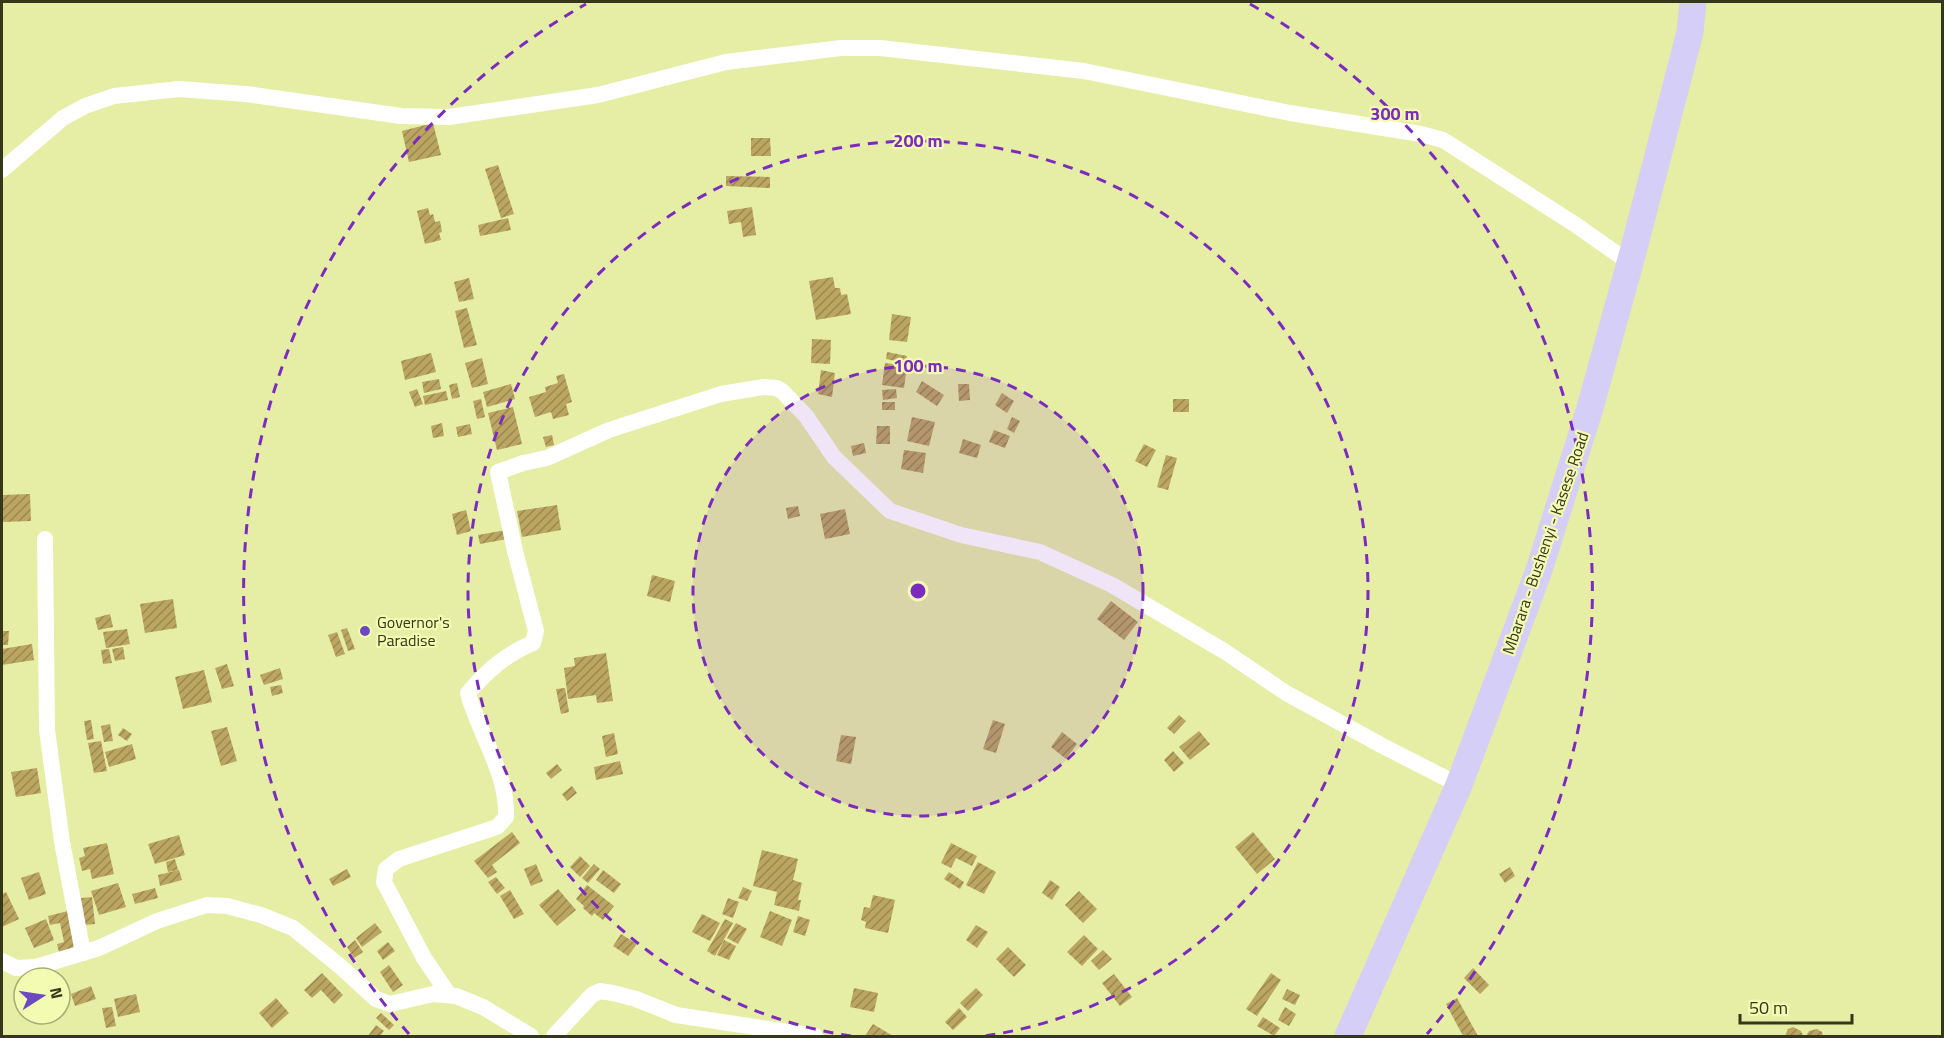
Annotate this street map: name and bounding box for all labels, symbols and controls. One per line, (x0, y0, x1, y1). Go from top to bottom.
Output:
text: 300 m (1370, 100, 1420, 127)
text: 200 m (893, 127, 943, 154)
text: 100 m (893, 352, 943, 379)
street label: Mbarara - Bushenyi - Kasese Road (1496, 429, 1594, 657)
centre of rings (908, 581, 928, 601)
place label: Governor's Paradise (377, 610, 450, 652)
marker: Governor's Paradise (358, 624, 372, 638)
north arrow (12, 966, 72, 1026)
text: N (44, 985, 70, 1001)
scale bar (1740, 987, 1852, 1025)
text: 50 m (1749, 994, 1788, 1021)

